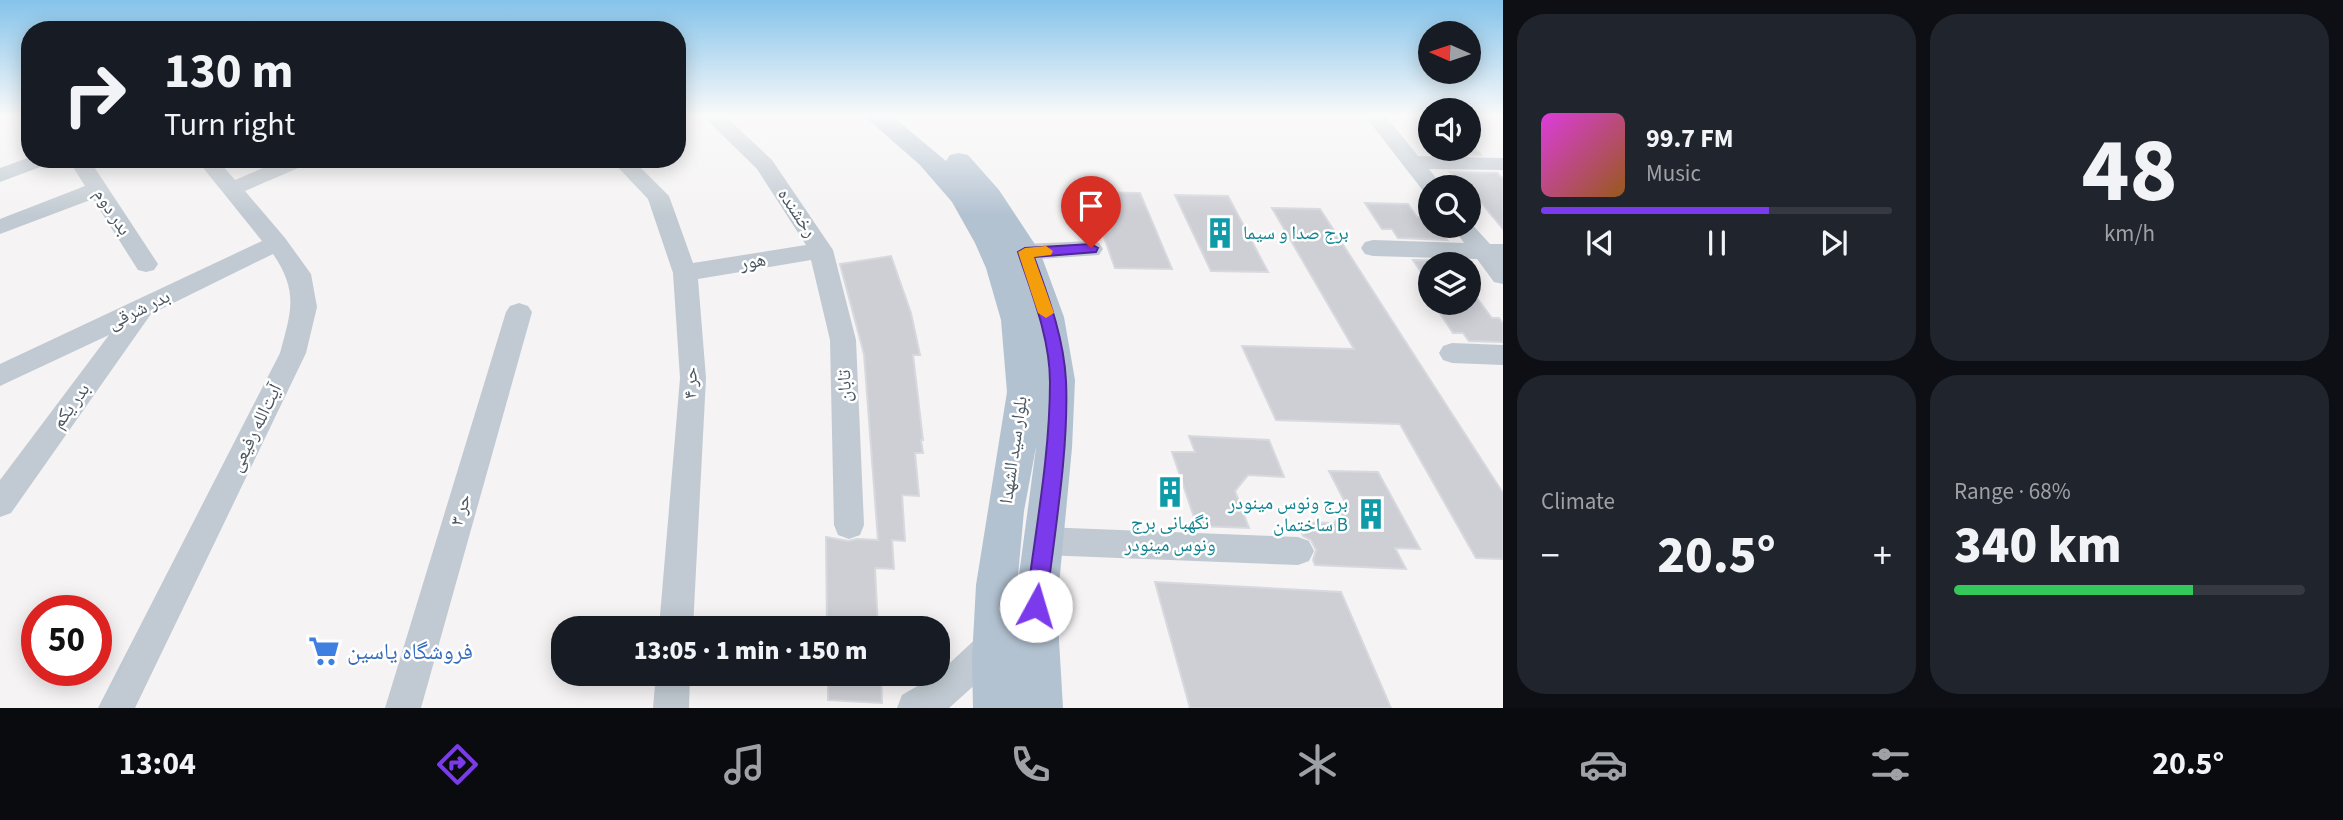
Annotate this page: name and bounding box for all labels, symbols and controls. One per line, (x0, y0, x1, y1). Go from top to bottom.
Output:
north arrow (1418, 21, 1480, 84)
map controls (1418, 21, 1481, 315)
text: 130 m (164, 37, 293, 107)
icon: right (49, 49, 140, 140)
button: sound (1418, 98, 1481, 161)
text: Turn right (164, 102, 295, 148)
text: 48 (2081, 107, 2178, 236)
text: 99.7 FM (1646, 120, 1734, 157)
text: Music (1646, 157, 1701, 190)
button: search (1418, 175, 1481, 238)
pin (1061, 176, 1121, 248)
street label: بدر دوم (87, 183, 137, 241)
street label: رخشنده (771, 183, 823, 243)
icon: arrive (1072, 187, 1110, 225)
building icon: برج صدا و سیما (1203, 216, 1237, 250)
text: km/h (2104, 217, 2155, 250)
place label: برج صدا و سیما (1243, 220, 1349, 247)
icon: previous (1581, 224, 1619, 262)
icon: pause (1698, 224, 1736, 262)
icon: next (1815, 224, 1853, 262)
street label: هور (737, 246, 768, 278)
button: layers (1418, 252, 1481, 315)
street label: بدر شرقی (103, 283, 175, 337)
street label: حر ۴ (677, 367, 705, 399)
street label: تابان (831, 369, 859, 403)
street label: بدر یکم (45, 378, 97, 434)
street label: آیت‌الله رفیعی (223, 378, 290, 477)
street label: بلوار سید الشهدا (993, 394, 1035, 506)
building icon: نگهبانی برج ونوس مینودر (1153, 475, 1187, 509)
text: Range · 68% (1954, 475, 2071, 508)
text: Climate (1541, 485, 1615, 518)
place label: برج ونوس مینودر ساختمان B (1227, 490, 1348, 539)
street label: حر ۳ (444, 491, 478, 529)
building icon: برج ونوس مینودر ساختمان B (1354, 497, 1388, 531)
text: 340 km (1954, 509, 2122, 583)
place label: نگهبانی برج ونوس مینودر (1123, 510, 1216, 559)
text: 20.5° (1657, 519, 1776, 593)
text: − (1541, 529, 1560, 583)
text: + (1873, 529, 1892, 583)
position arrow (999, 569, 1073, 643)
speed limit sign: 50 (21, 595, 112, 686)
text: 13:05 · 1 min · 150 m (634, 632, 867, 669)
supermarket icon: فروشگاه یاسین (307, 634, 341, 668)
place label: فروشگاه یاسین (347, 635, 473, 668)
icon: directions (433, 740, 482, 789)
icon: music (720, 740, 769, 789)
icon: phone (1006, 740, 1055, 789)
icon: climate (1293, 740, 1342, 789)
icon: car (1579, 740, 1628, 789)
icon: filters (1866, 740, 1915, 789)
text: 13:04 (119, 741, 196, 787)
text: 20.5° (2152, 741, 2224, 787)

